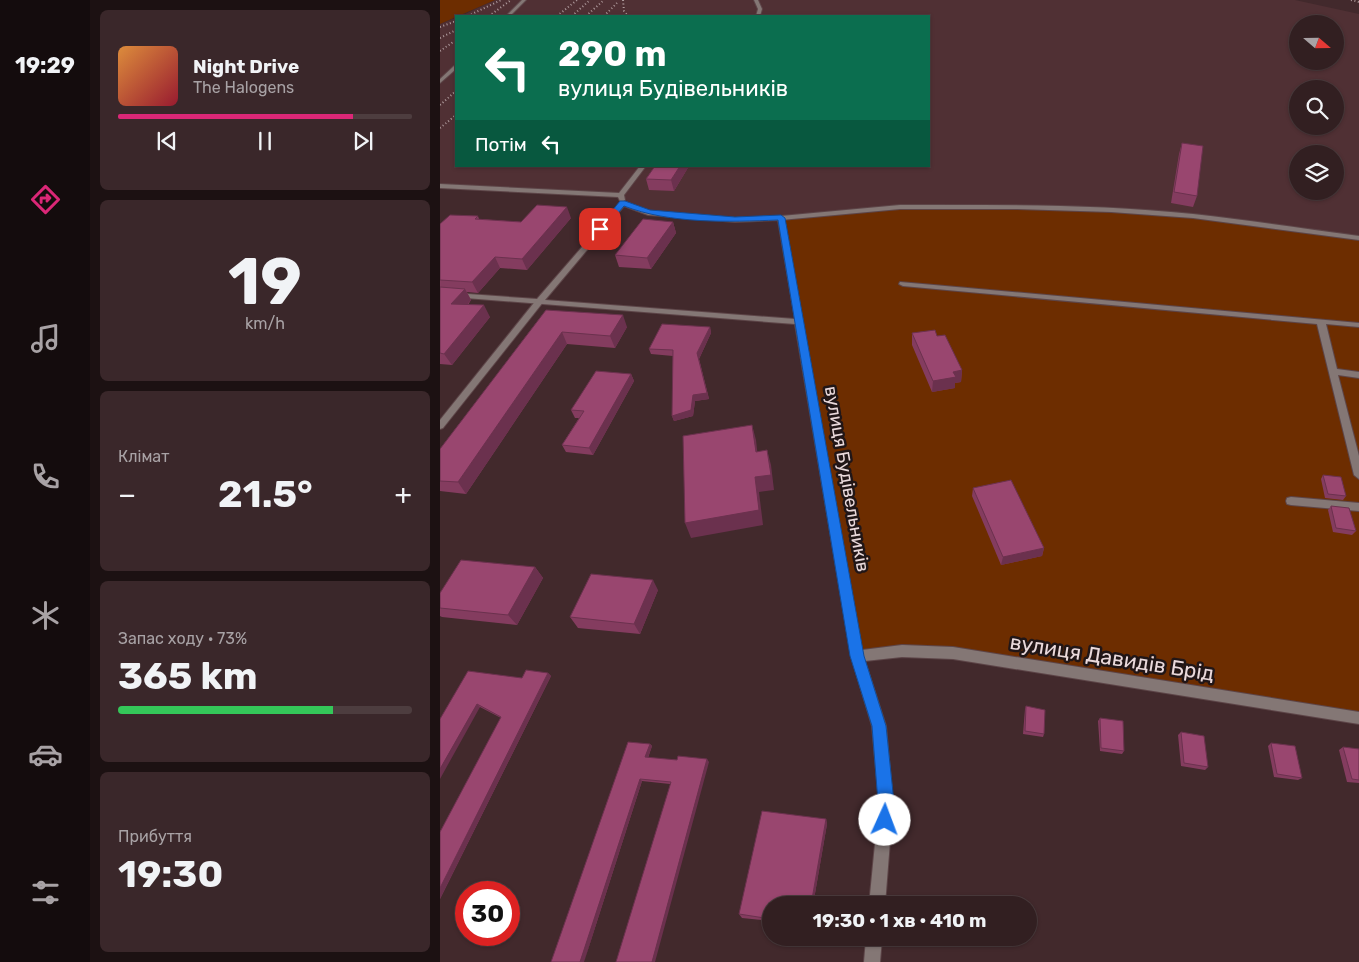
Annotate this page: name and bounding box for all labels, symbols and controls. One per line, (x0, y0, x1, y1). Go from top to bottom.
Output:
north arrow (1289, 15, 1344, 70)
map controls (1289, 15, 1344, 200)
text: 290 m (558, 33, 667, 75)
icon: left (475, 35, 540, 100)
text: 19:29 (15, 52, 75, 79)
text: Night Drive (193, 55, 299, 78)
text: вулиця Будівельників (558, 75, 788, 102)
text: The Halogens (193, 78, 294, 97)
button: search (1289, 80, 1344, 135)
icon: previous (153, 127, 181, 155)
icon: pause (251, 127, 279, 155)
icon: next (349, 127, 377, 155)
icon: left (537, 130, 565, 158)
text: Потім (475, 133, 527, 156)
button: layers (1289, 145, 1344, 200)
icon: directions (28, 182, 63, 217)
pin (579, 208, 621, 250)
icon: arrive (586, 215, 614, 243)
text: 19 (228, 243, 302, 320)
text: km/h (245, 314, 285, 333)
icon: music (28, 321, 63, 356)
street label: вулиця Будівельників (820, 384, 874, 574)
text: Клімат (118, 447, 169, 466)
icon: phone (28, 459, 63, 494)
text: 21.5° (218, 471, 313, 517)
text: − (118, 478, 136, 511)
text: + (395, 478, 412, 511)
icon: climate (28, 598, 63, 633)
text: Запас ходу · 73% (118, 629, 247, 648)
street label: вулиця Давидів Брід (1008, 629, 1216, 686)
text: 365 km (118, 653, 257, 699)
icon: car (28, 737, 63, 772)
position arrow (858, 793, 910, 845)
text: Прибуття (118, 827, 192, 846)
text: 19:30 (118, 851, 223, 897)
icon: filters (28, 875, 63, 910)
speed limit sign: 30 (455, 881, 520, 946)
text: 19:30 · 1 хв · 410 m (813, 909, 986, 932)

